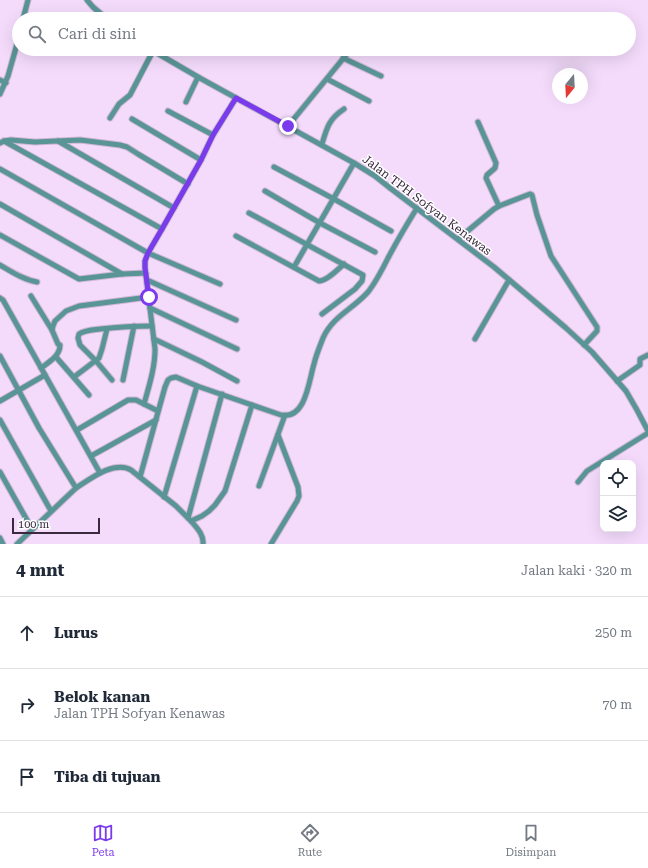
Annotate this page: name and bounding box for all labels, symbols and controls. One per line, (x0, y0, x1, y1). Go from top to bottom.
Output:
search box (12, 12, 636, 56)
icon: search (26, 23, 48, 45)
text: Cari di sini (58, 25, 136, 43)
north arrow (552, 68, 588, 104)
route end (279, 117, 297, 135)
street label: Jalan TPH Sofyan Kenawas (360, 152, 494, 258)
route start (140, 288, 158, 306)
map controls (600, 460, 636, 532)
button: locate (600, 460, 636, 496)
button: layers (600, 496, 636, 532)
scale bar (12, 516, 100, 535)
text: 100 m (18, 518, 49, 531)
text: 4 mnt (16, 560, 65, 580)
text: Jalan kaki · 320 m (521, 563, 632, 578)
icon: ahead (16, 622, 38, 644)
text: Lurus (54, 624, 98, 642)
text: 250 m (595, 625, 632, 640)
text: Belok kanan (54, 688, 150, 706)
icon: right (16, 694, 38, 716)
text: 70 m (602, 697, 632, 712)
text: Jalan TPH Sofyan Kenawas (54, 706, 225, 721)
icon: arrive (16, 766, 38, 788)
text: Tiba di tujuan (54, 768, 161, 786)
tab: Peta (92, 822, 115, 859)
tab: Rute (298, 822, 322, 859)
tab: Disimpan (505, 822, 556, 859)

